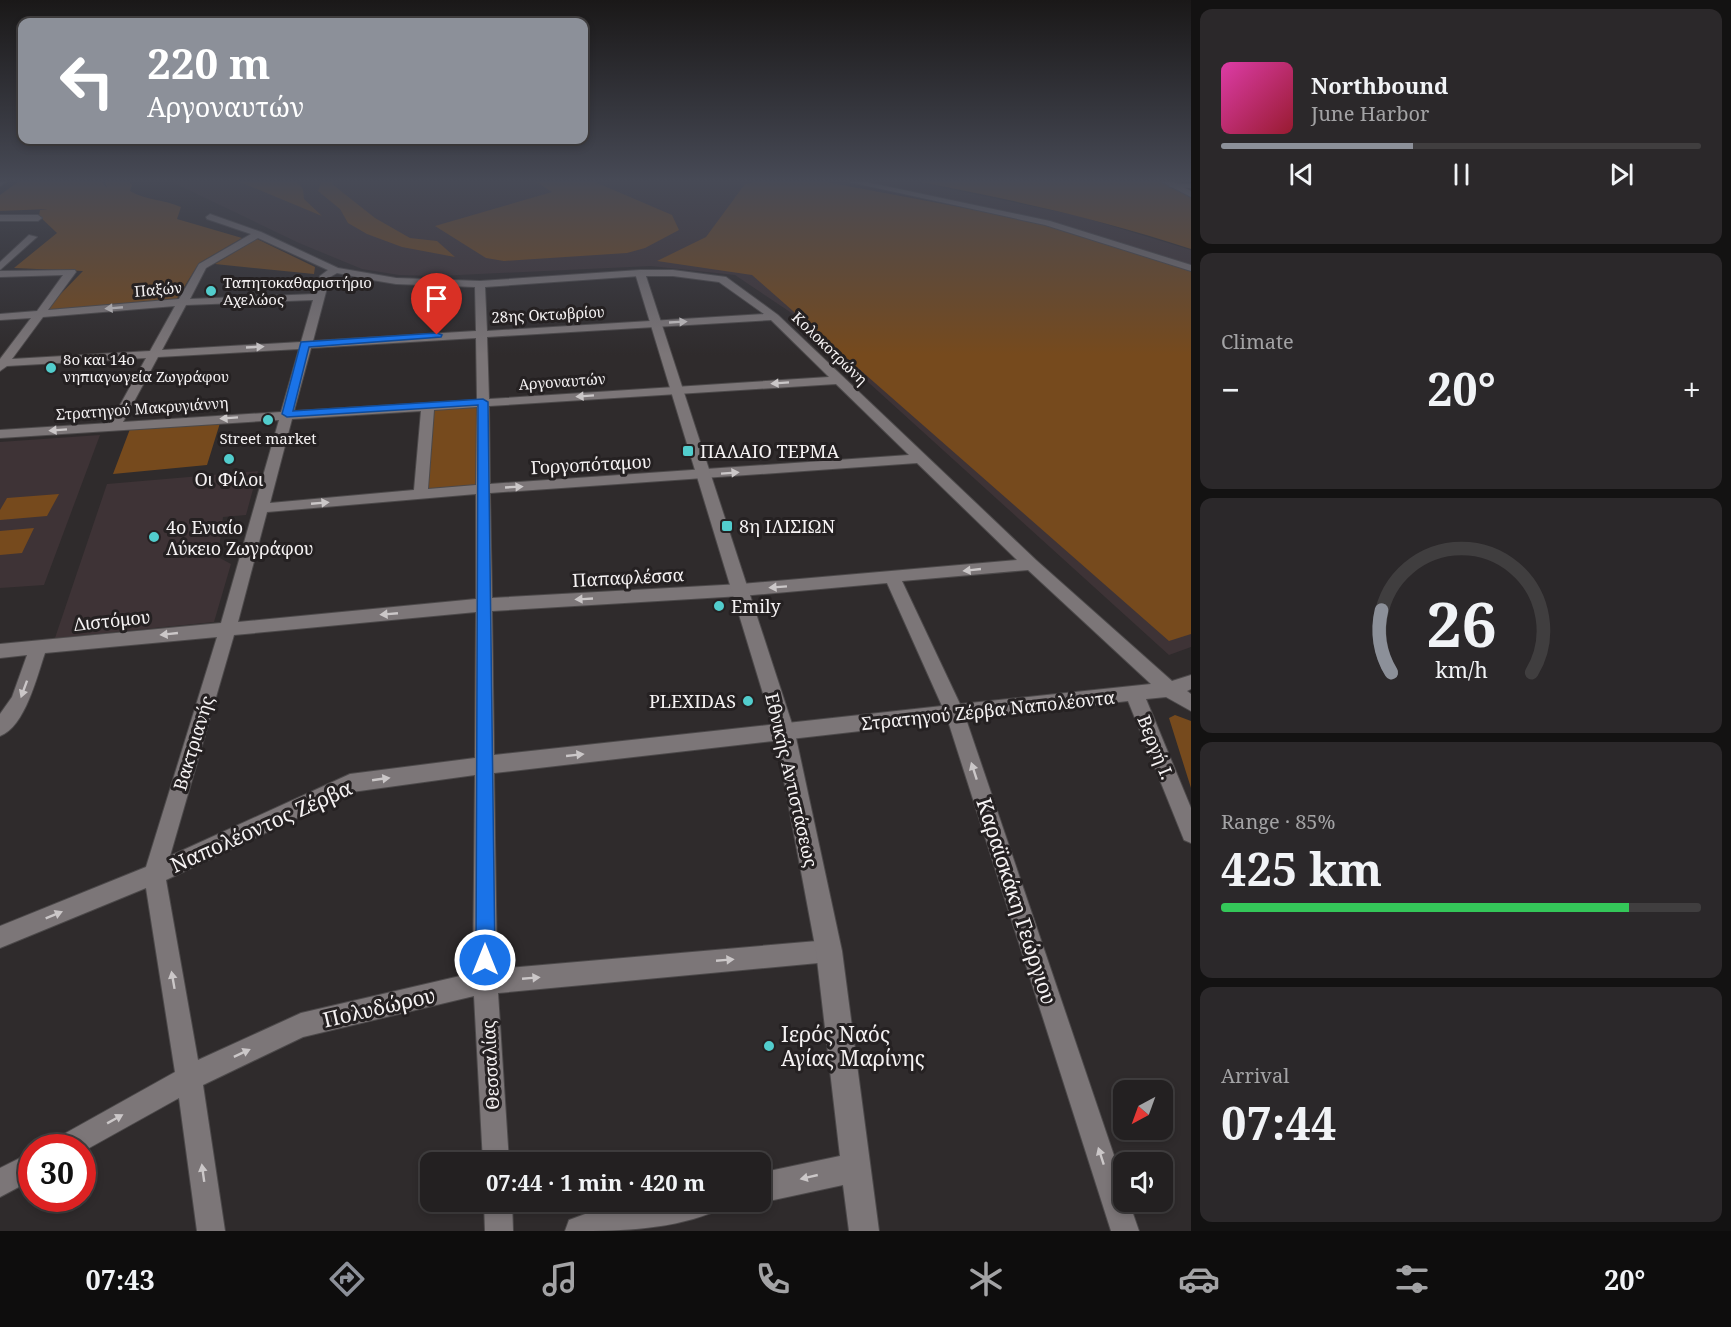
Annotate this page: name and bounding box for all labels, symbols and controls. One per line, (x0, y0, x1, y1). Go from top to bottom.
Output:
text: 220 m (147, 34, 271, 91)
icon: left (48, 42, 126, 120)
text: Northbound (1311, 70, 1448, 100)
text: Αργοναυτών (147, 88, 304, 125)
text: June Harbor (1311, 100, 1429, 127)
icon: previous (1285, 158, 1318, 191)
icon: pause (1445, 158, 1478, 191)
icon: next (1605, 158, 1638, 191)
place label: Ταπητοκαθαριστήριο Αχελώος (223, 272, 372, 309)
pin (411, 273, 462, 335)
street label: Παξών (133, 277, 183, 301)
icon: arrive (420, 282, 453, 315)
marker: Ταπητοκαθαριστήριο Αχελώος (204, 284, 218, 298)
street label: 28ης Οκτωβρίου (491, 301, 605, 327)
one-way arrow (105, 303, 124, 313)
street label: Κολοκοτρώνη (788, 307, 872, 389)
one-way arrow (668, 317, 687, 326)
text: Climate (1221, 328, 1294, 355)
one-way arrow (246, 343, 265, 352)
place label: 8ο και 14ο νηπιαγωγεία Ζωγράφου (62, 349, 229, 386)
text: 20° (1427, 358, 1496, 419)
marker: 8ο και 14ο νηπιαγωγεία Ζωγράφου (44, 361, 58, 375)
text: − (1221, 367, 1240, 412)
text: + (1683, 367, 1701, 412)
street label: Αργοναυτών (518, 368, 606, 394)
one-way arrow (771, 379, 790, 388)
one-way arrow (576, 391, 595, 400)
street label: Στρατηγού Μακρυγιάννη (55, 392, 229, 424)
marker: Street market (261, 413, 275, 427)
one-way arrow (219, 414, 238, 423)
one-way arrow (48, 425, 67, 435)
place label: Street market (219, 428, 317, 448)
place label: ΠΑΛΑΙΟ ΤΕΡΜΑ (700, 439, 839, 463)
marker: ΠΑΛΑΙΟ ΤΕΡΜΑ (681, 444, 695, 458)
street label: Γοργοπόταμου (530, 449, 652, 479)
marker: Οι Φίλοι (222, 452, 236, 466)
place label: Οι Φίλοι (195, 467, 263, 491)
one-way arrow (720, 469, 739, 478)
one-way arrow (505, 482, 524, 491)
one-way arrow (310, 498, 329, 508)
place label: 8η ΙΛΙΣΙΩΝ (739, 514, 835, 538)
place label: 4ο Ενιαίο Λύκειο Ζωγράφου (166, 515, 314, 560)
marker: 8η ΙΛΙΣΙΩΝ (720, 519, 734, 533)
marker: 4ο Ενιαίο Λύκειο Ζωγράφου (147, 530, 161, 544)
street label: Παπαφλέσσα (572, 562, 685, 592)
one-way arrow (963, 565, 982, 574)
text: 26 (1426, 580, 1496, 665)
one-way arrow (769, 582, 788, 592)
place label: Emily (731, 594, 782, 618)
one-way arrow (574, 595, 593, 604)
marker: Emily (712, 599, 726, 613)
street label: Διστόμου (73, 604, 151, 636)
one-way arrow (380, 609, 399, 619)
one-way arrow (160, 629, 179, 639)
text: km/h (1435, 655, 1488, 684)
one-way arrow (18, 681, 28, 699)
street label: Στρατηγού Ζέρβα Ναπολέοντα (860, 685, 1117, 735)
place label: PLEXIDAS (649, 689, 736, 713)
street label: Εθνικής Αντιστάσεως (760, 690, 824, 870)
street label: Βακτριανής (167, 692, 219, 793)
marker: PLEXIDAS (741, 694, 755, 708)
street label: Βεργή Ι. (1132, 711, 1180, 783)
one-way arrow (566, 751, 585, 760)
one-way arrow (968, 762, 978, 780)
street label: Ναπολέοντος Ζέρβα (166, 773, 357, 879)
one-way arrow (372, 774, 391, 784)
street label: Καραϊσκάκη Γεώργιου (970, 794, 1064, 1008)
text: Range · 85% (1221, 808, 1335, 835)
text: 425 km (1221, 838, 1382, 899)
one-way arrow (45, 910, 63, 919)
position arrow (453, 928, 517, 992)
one-way arrow (716, 955, 735, 965)
one-way arrow (168, 971, 177, 990)
one-way arrow (521, 973, 540, 983)
street label: Πολυδώρου (320, 980, 438, 1034)
street label: Θεσσαλίας (476, 1019, 504, 1111)
place label: Ιερός Ναός Αγίας Μαρίνης (781, 1020, 925, 1072)
marker: Ιερός Ναός Αγίας Μαρίνης (762, 1039, 776, 1053)
one-way arrow (234, 1048, 251, 1057)
text: Arrival (1221, 1062, 1289, 1089)
north arrow (1113, 1080, 1173, 1140)
map controls (1113, 1080, 1173, 1212)
text: 07:44 (1221, 1092, 1336, 1153)
one-way arrow (107, 1114, 124, 1124)
speed limit sign: 30 (18, 1134, 96, 1212)
one-way arrow (1095, 1146, 1105, 1164)
button: sound (1113, 1152, 1173, 1212)
one-way arrow (198, 1163, 207, 1182)
text: 07:44 · 1 min · 420 m (486, 1167, 705, 1197)
one-way arrow (799, 1173, 818, 1183)
icon: directions (326, 1258, 368, 1300)
icon: music (539, 1258, 581, 1300)
icon: phone (752, 1258, 794, 1300)
icon: climate (965, 1258, 1007, 1300)
icon: car (1178, 1258, 1220, 1300)
icon: filters (1391, 1258, 1433, 1300)
text: 07:43 (86, 1261, 155, 1298)
text: 20° (1604, 1261, 1645, 1298)

